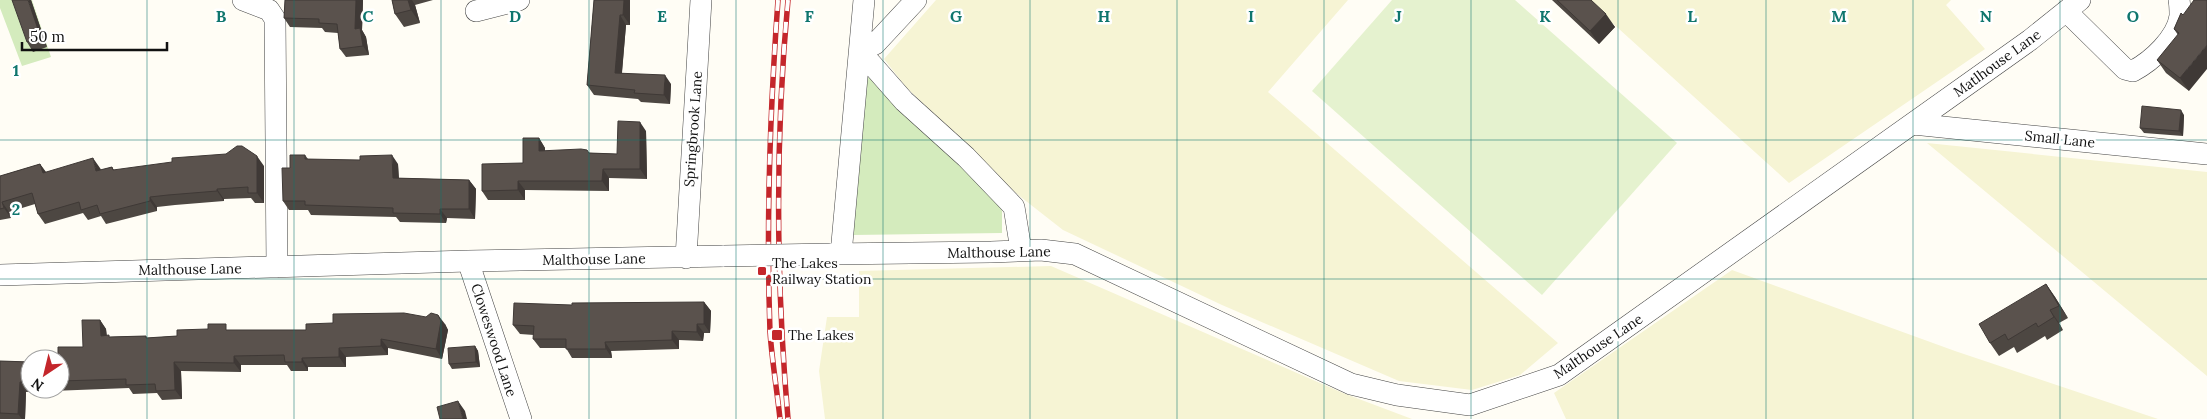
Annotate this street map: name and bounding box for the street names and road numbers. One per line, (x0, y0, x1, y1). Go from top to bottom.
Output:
street label: Matlhouse Lane (1950, 25, 2045, 101)
street label: Springbrook Lane (680, 70, 706, 188)
street label: Small Lane (2024, 126, 2096, 152)
street label: Malthouse Lane (947, 242, 1051, 262)
street label: Malthouse Lane (542, 249, 646, 269)
street label: Malthouse Lane (138, 259, 242, 279)
street label: Cloweswood Lane (467, 281, 521, 399)
street label: Malthouse Lane (1550, 309, 1646, 382)

